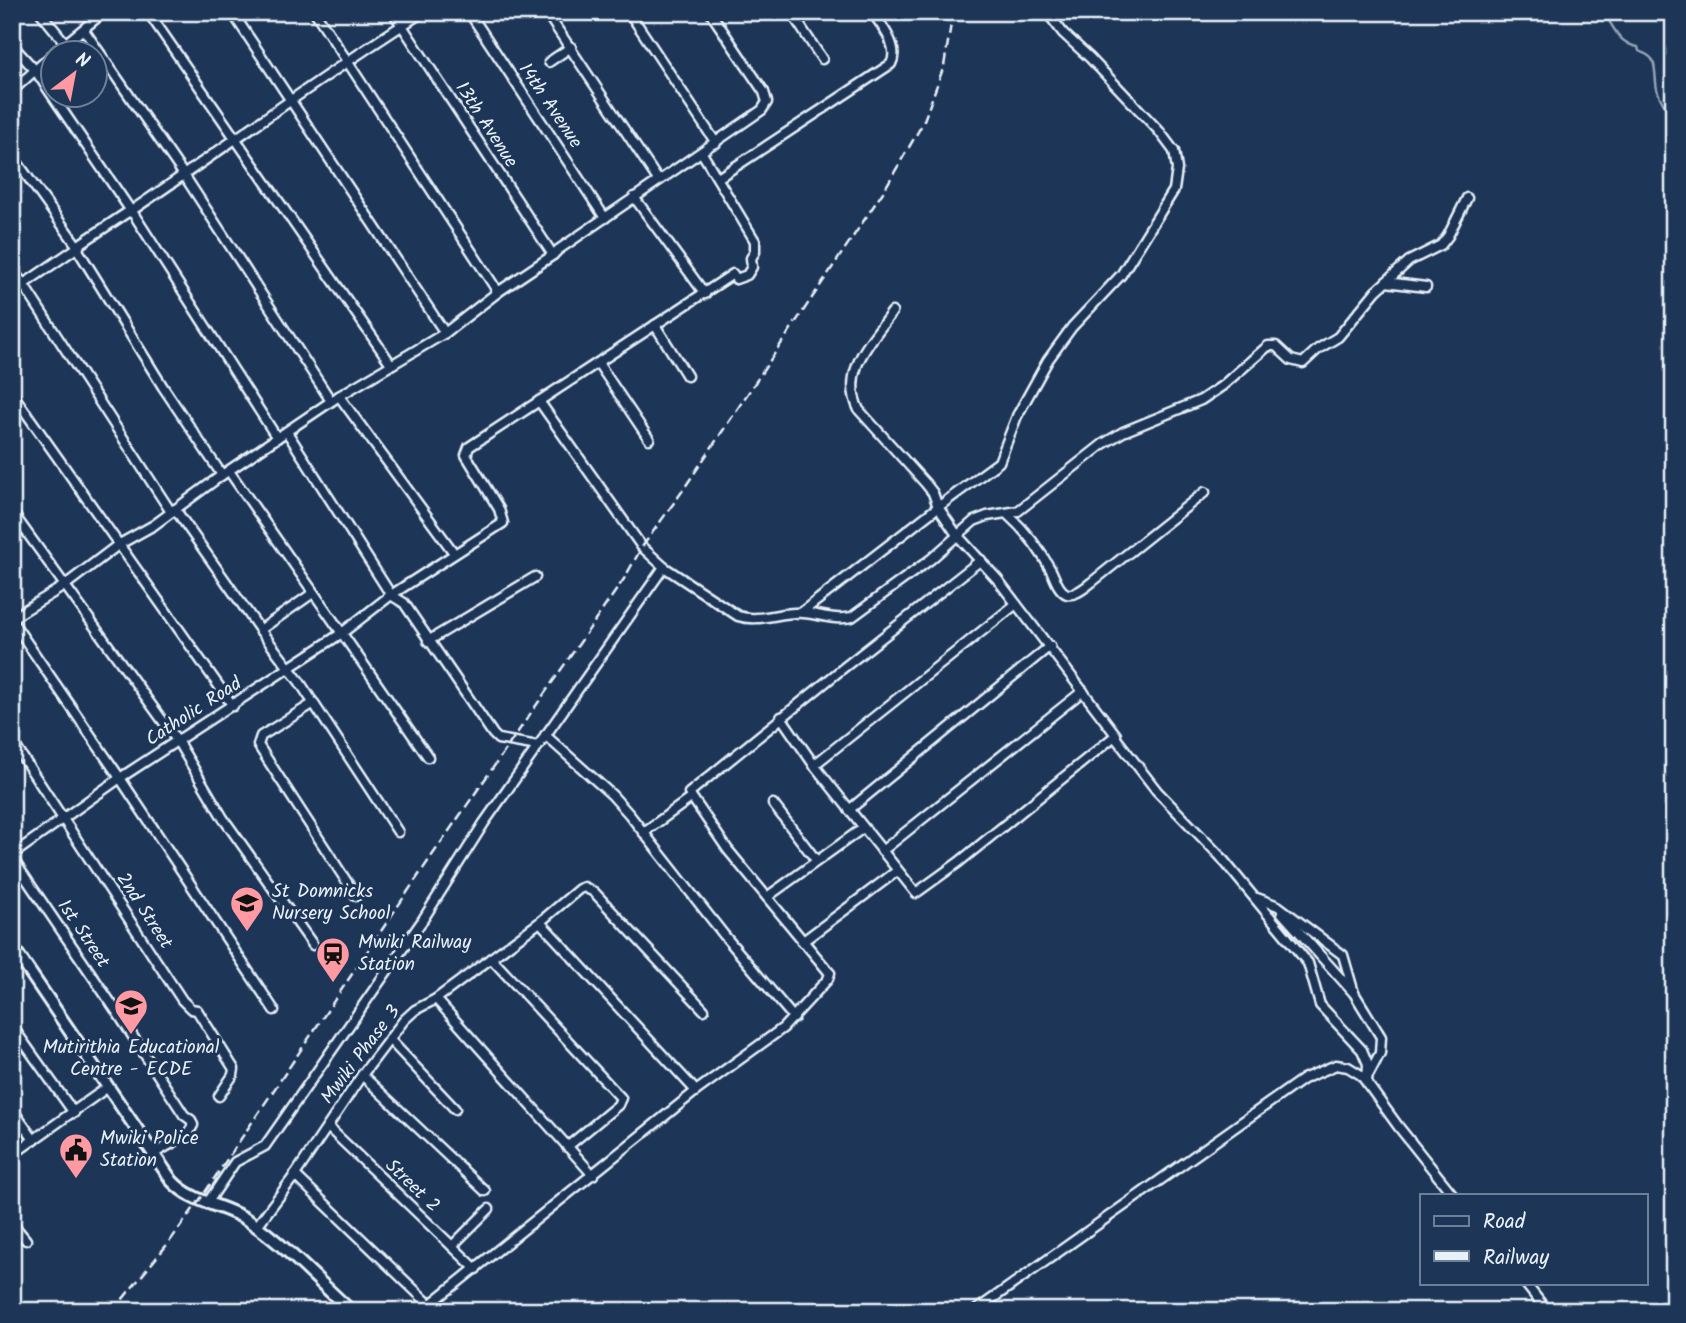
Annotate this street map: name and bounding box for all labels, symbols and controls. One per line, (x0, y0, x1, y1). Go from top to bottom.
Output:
north arrow (38, 38, 108, 108)
text: N (69, 45, 95, 77)
street label: 14th Avenue (510, 57, 590, 155)
street label: 13th Avenue (447, 76, 525, 175)
street label: Catholic Road (140, 669, 249, 754)
street label: 2nd Street (108, 867, 180, 956)
place label: St Domnicks Nursery School (272, 877, 391, 929)
school or university icon: St Domnicks Nursery School (228, 884, 266, 933)
street label: 1st Street (49, 894, 117, 975)
place label: Mwiki Railway Station (358, 928, 472, 980)
station icon: Mwiki Railway Station (314, 935, 352, 984)
school or university icon: Mutirithia Educational Centre - ECDE (112, 987, 150, 1036)
street label: Mwiki Phase 3 (314, 999, 409, 1111)
place label: Mutirithia Educational Centre - ECDE (43, 1033, 220, 1085)
place label: Mwiki Police Station (100, 1124, 199, 1176)
public building icon: Mwiki Police Station (57, 1131, 95, 1180)
street label: Street 2 (378, 1152, 446, 1220)
legend (1420, 1194, 1648, 1284)
text: Road (1483, 1206, 1526, 1239)
text: Railway (1483, 1242, 1549, 1275)

